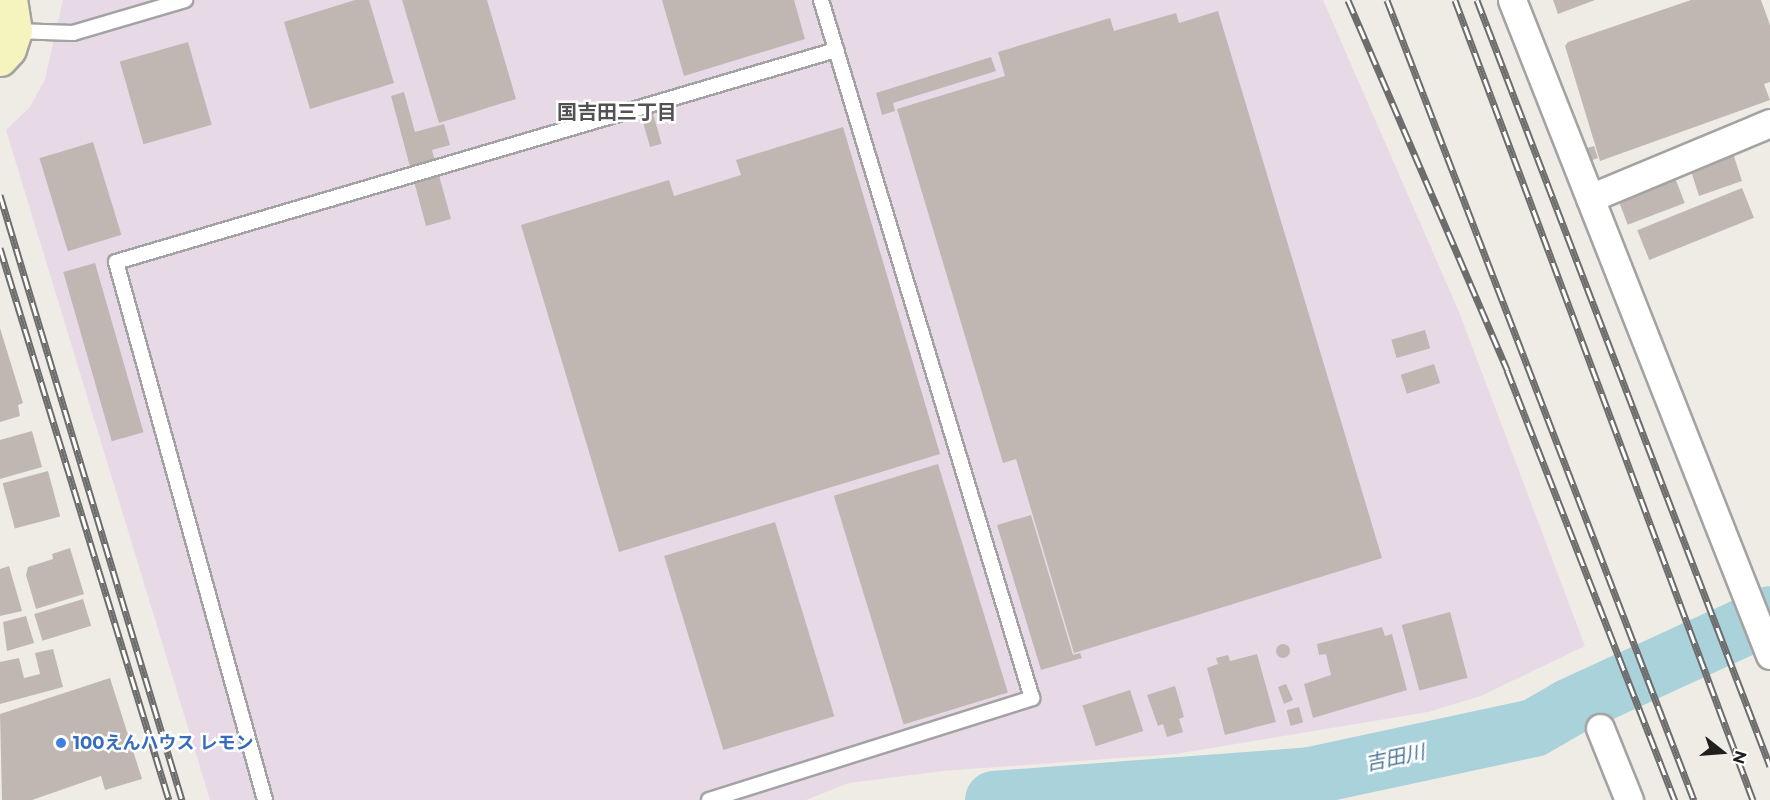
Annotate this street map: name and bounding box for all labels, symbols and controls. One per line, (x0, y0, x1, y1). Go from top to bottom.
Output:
district label: 国吉田三丁目 (557, 100, 677, 124)
north arrow (1692, 722, 1752, 782)
place label: 100えんハウス レモン (73, 732, 254, 754)
marker: 100えんハウス レモン (54, 736, 68, 750)
water label: 吉田川 (1363, 740, 1427, 776)
text: N (1729, 748, 1751, 766)

